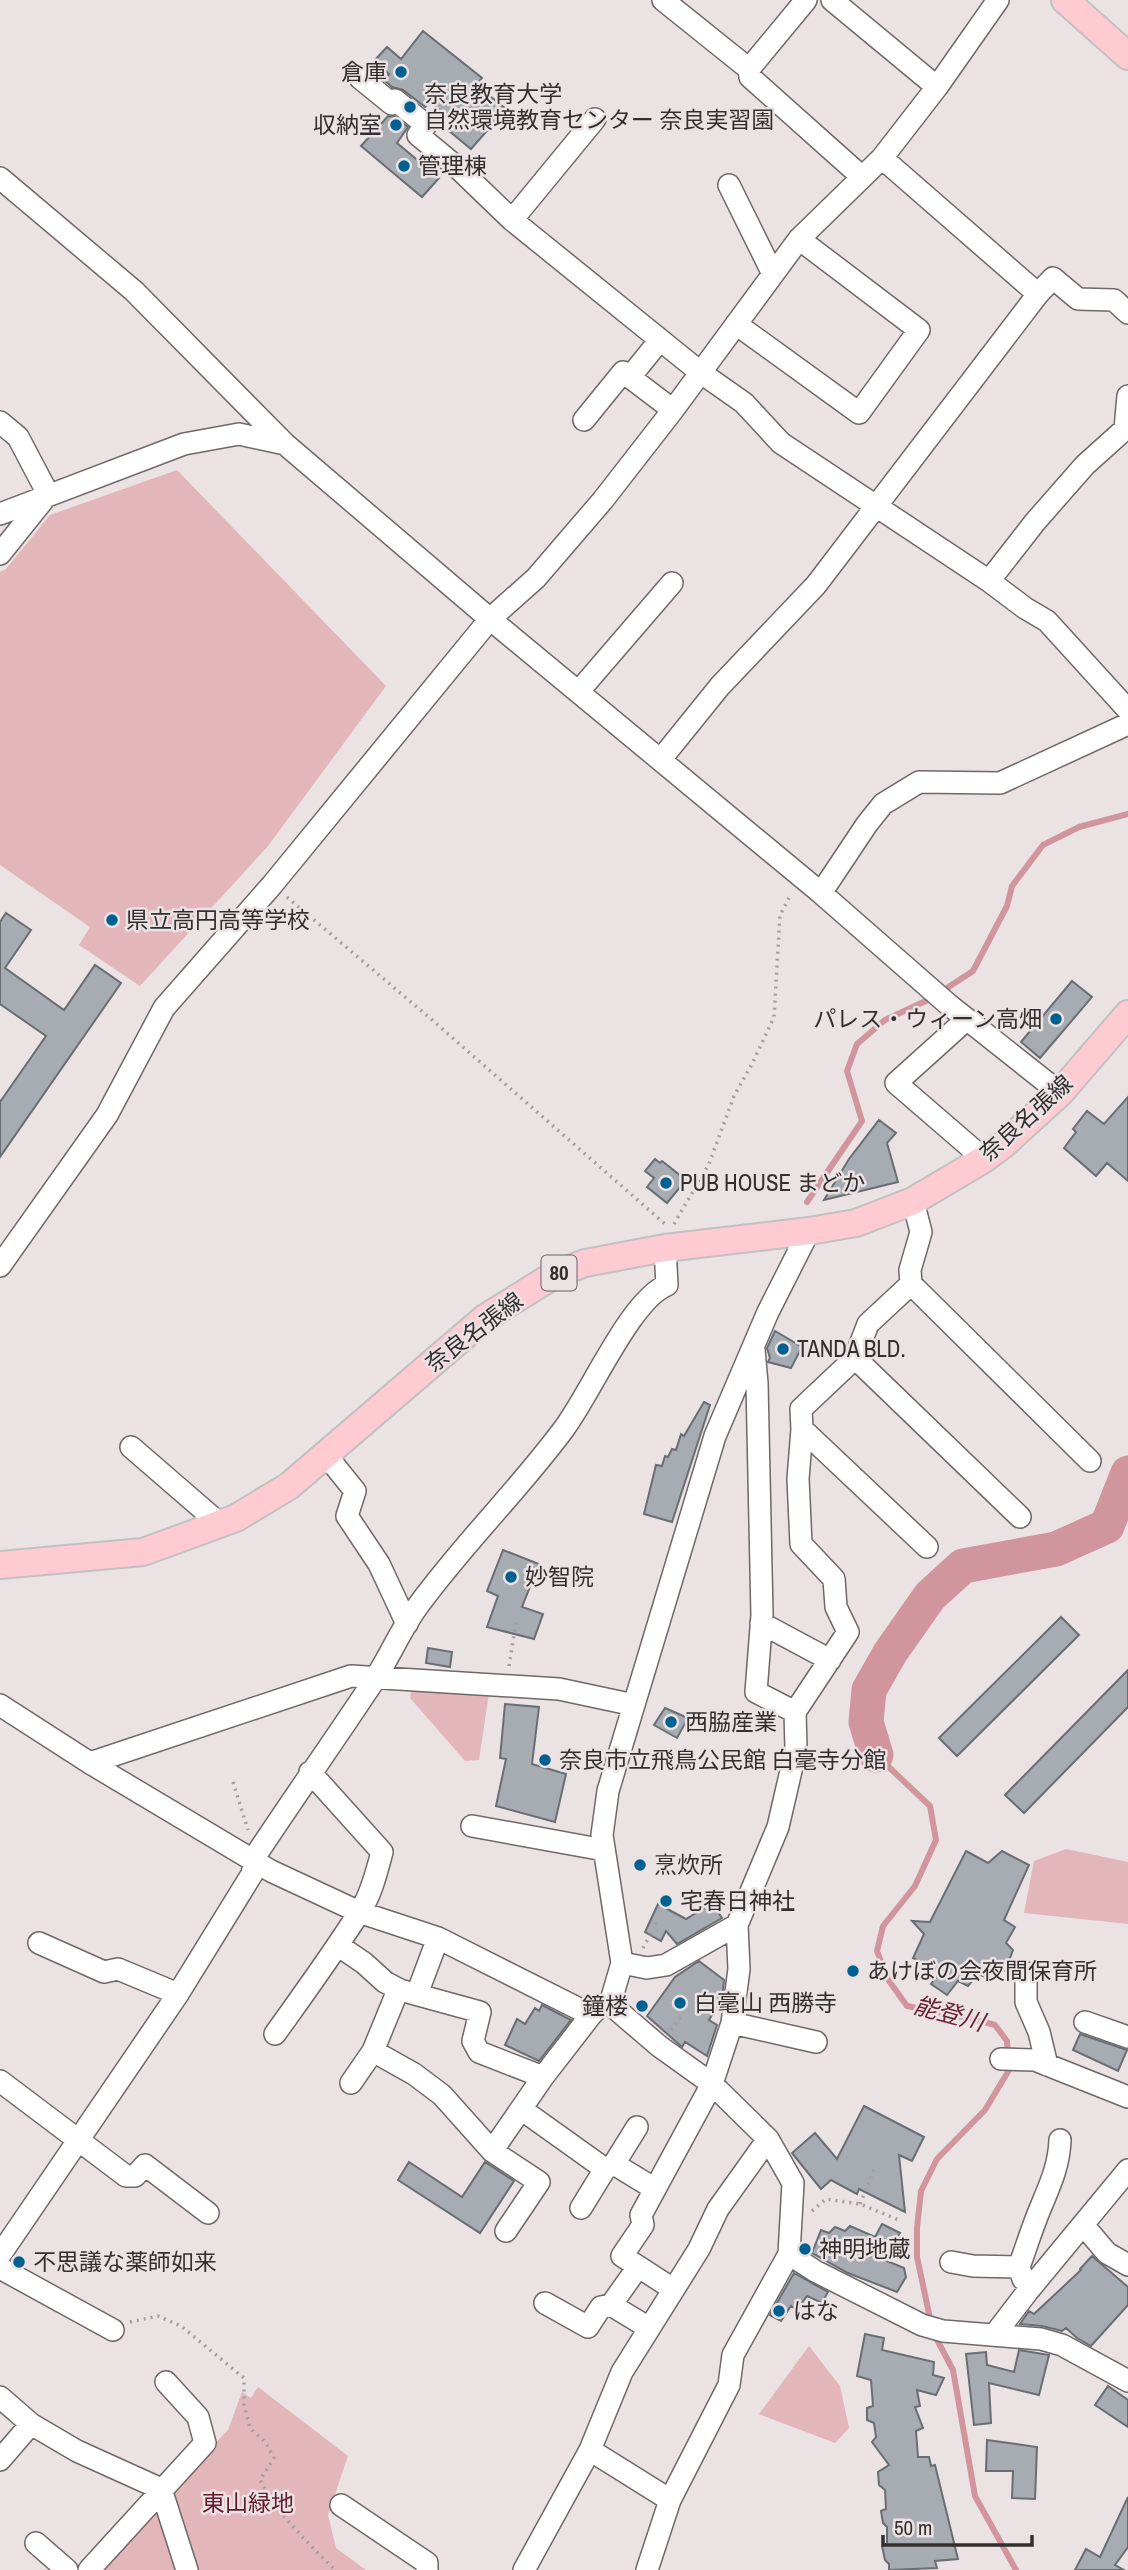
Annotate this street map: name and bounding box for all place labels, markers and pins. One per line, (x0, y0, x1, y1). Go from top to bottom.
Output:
place label: 倉庫 (341, 56, 387, 87)
marker: 倉庫 (393, 64, 409, 80)
place label: 奈良教育大学 自然環境教育センター 奈良実習園 (424, 78, 774, 135)
marker: 奈良教育大学 自然環境教育センター 奈良実習園 (402, 99, 418, 115)
place label: 収納室 (313, 109, 382, 140)
marker: 収納室 (388, 117, 404, 133)
place label: 管理棟 (418, 150, 487, 181)
marker: 管理棟 (396, 158, 412, 174)
place label: 県立高円高等学校 (126, 904, 310, 935)
marker: 県立高円高等学校 (104, 912, 120, 928)
place label: パレス・ウィーン高畑 (813, 1003, 1042, 1034)
marker: パレス・ウィーン高畑 (1048, 1011, 1064, 1027)
place label: PUB HOUSE まどか (680, 1167, 865, 1198)
marker: PUB HOUSE まどか (658, 1175, 674, 1191)
place label: TANDA BLD. (797, 1333, 906, 1364)
marker: TANDA BLD. (775, 1341, 791, 1357)
place label: 妙智院 (525, 1561, 594, 1592)
marker: 妙智院 (503, 1569, 519, 1585)
place label: 西脇産業 (685, 1706, 777, 1737)
marker: 西脇産業 (663, 1714, 679, 1730)
place label: 奈良市立飛鳥公民館 白毫寺分館 (559, 1744, 886, 1775)
marker: 奈良市立飛鳥公民館 白毫寺分館 (537, 1752, 553, 1768)
place label: 烹炊所 (654, 1849, 723, 1880)
marker: 烹炊所 (632, 1857, 648, 1873)
place label: 宅春日神社 (680, 1885, 795, 1916)
marker: 宅春日神社 (658, 1893, 674, 1909)
place label: あけぼの会夜間保育所 (867, 1955, 1097, 1986)
marker: あけぼの会夜間保育所 (845, 1963, 861, 1979)
place label: 白毫山 西勝寺 (694, 1987, 837, 2018)
place label: 鐘楼 (582, 1990, 628, 2021)
marker: 白毫山 西勝寺 (672, 1995, 688, 2011)
marker: 鐘楼 (634, 1998, 650, 2014)
place label: 神明地蔵 (819, 2233, 911, 2264)
marker: 神明地蔵 (797, 2241, 813, 2257)
place label: 不思議な薬師如来 (33, 2246, 217, 2277)
marker: 不思議な薬師如来 (11, 2254, 27, 2270)
place label: はな (793, 2295, 839, 2326)
marker: はな (771, 2303, 787, 2319)

